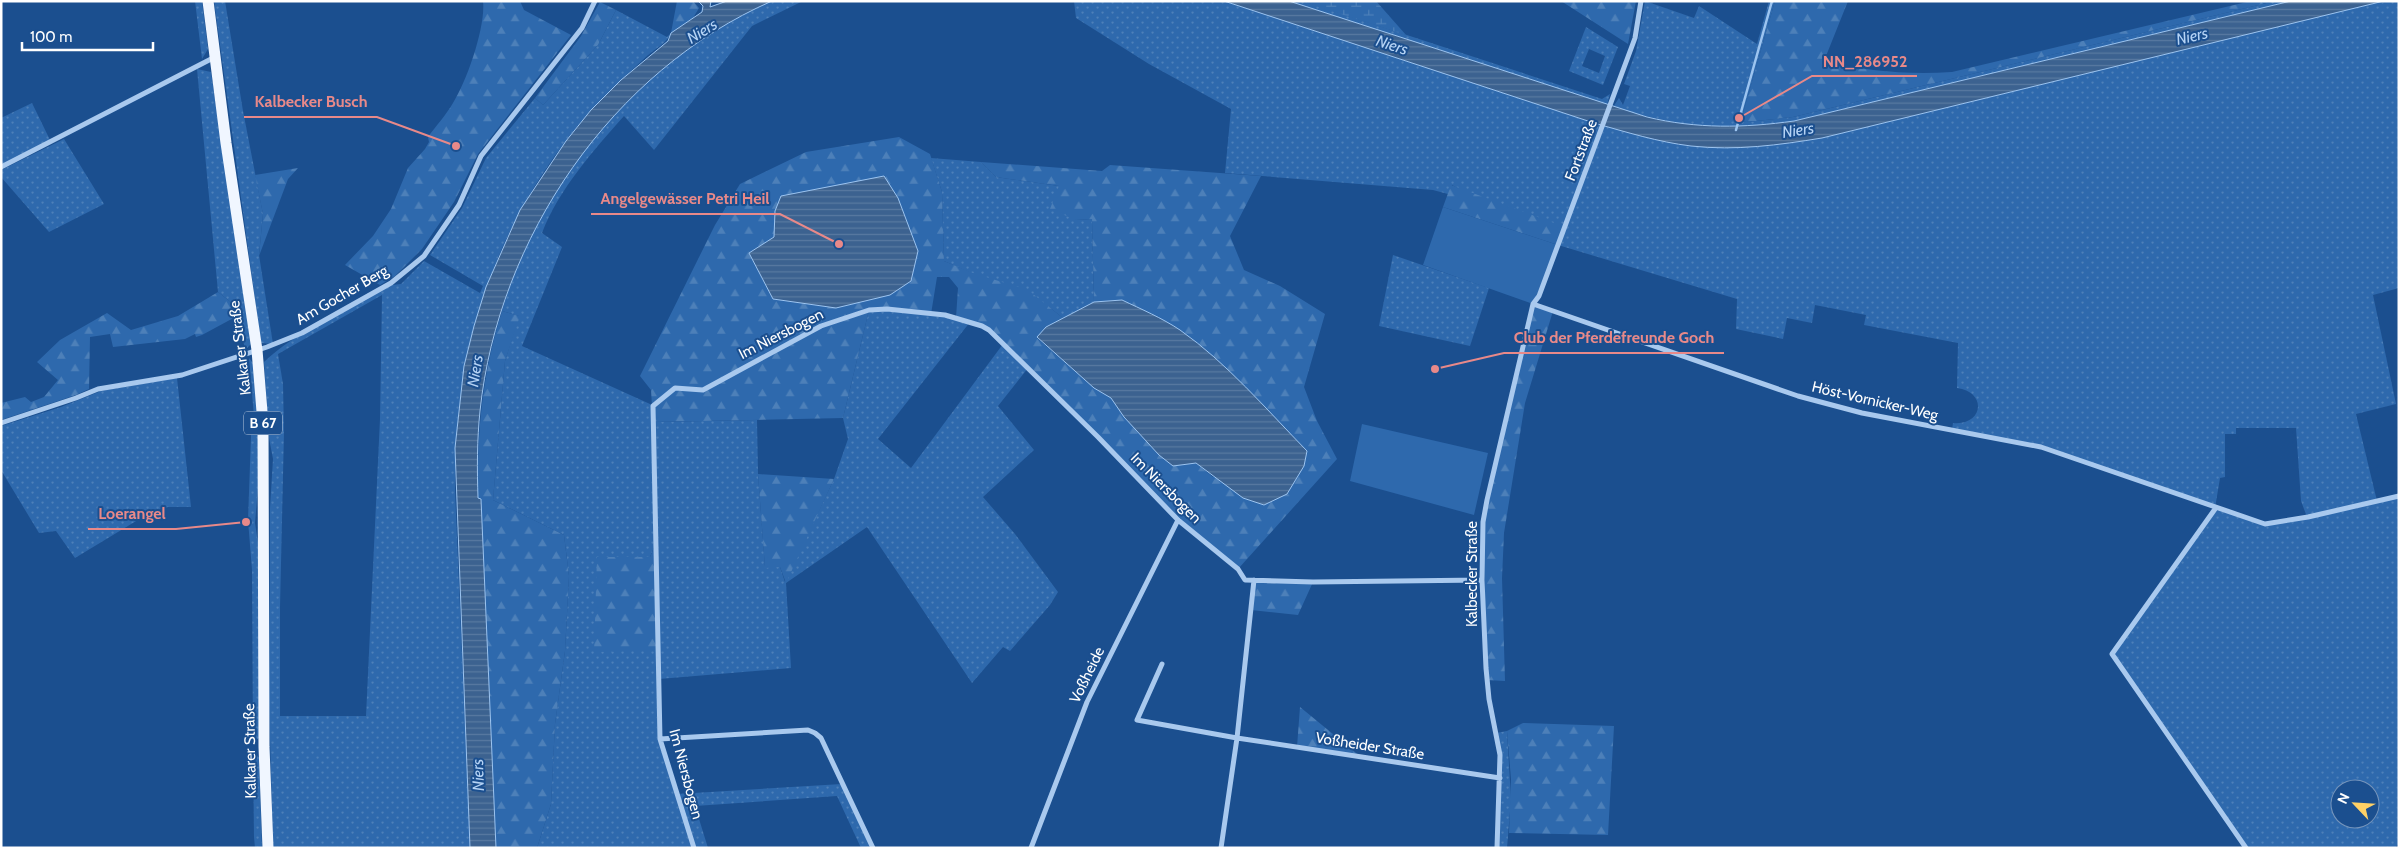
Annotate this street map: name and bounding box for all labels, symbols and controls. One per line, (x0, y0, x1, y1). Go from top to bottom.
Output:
water label: Niers (683, 14, 721, 48)
scale bar (22, 20, 154, 52)
water label: Niers (2174, 23, 2210, 49)
text: 100 m (30, 28, 72, 46)
water label: Niers (1374, 31, 1410, 59)
callout: NN_286952 (1812, 45, 1917, 76)
text: NN_286952 (1823, 52, 1907, 71)
callout: Kalbecker Busch (244, 86, 377, 117)
text: Kalbecker Busch (255, 92, 367, 111)
street label: Fortstraße (1561, 116, 1601, 183)
water label: Niers (1781, 118, 1815, 142)
callout: Angelgewässer Petri Heil (591, 183, 780, 214)
text: Angelgewässer Petri Heil (600, 189, 770, 208)
street label: Am Gocher Berg (293, 261, 392, 329)
street label: Kalkarer Straße (225, 299, 255, 396)
street label: Im Niersbogen (736, 305, 826, 363)
callout: Club der Pferdefreunde Goch (1504, 322, 1724, 353)
text: Club der Pferdefreunde Goch (1514, 328, 1714, 347)
water label: Niers (463, 354, 487, 388)
street label: Höst-Vornicker-Weg (1810, 378, 1940, 424)
road number: B 67 (244, 412, 282, 434)
street label: Im Niersbogen (1127, 449, 1205, 527)
callout: Loerangel (88, 498, 176, 529)
text: Loerangel (98, 504, 166, 523)
street label: Kalbecker Straße (1463, 521, 1481, 627)
street label: Voßheide (1066, 644, 1108, 706)
street label: Kalkarer Straße (240, 703, 260, 799)
street label: Im Niersbogen (665, 727, 707, 821)
street label: Voßheider Straße (1314, 729, 1426, 764)
water label: Niers (468, 759, 488, 791)
north arrow (2330, 779, 2380, 829)
text: N (2333, 790, 2353, 807)

